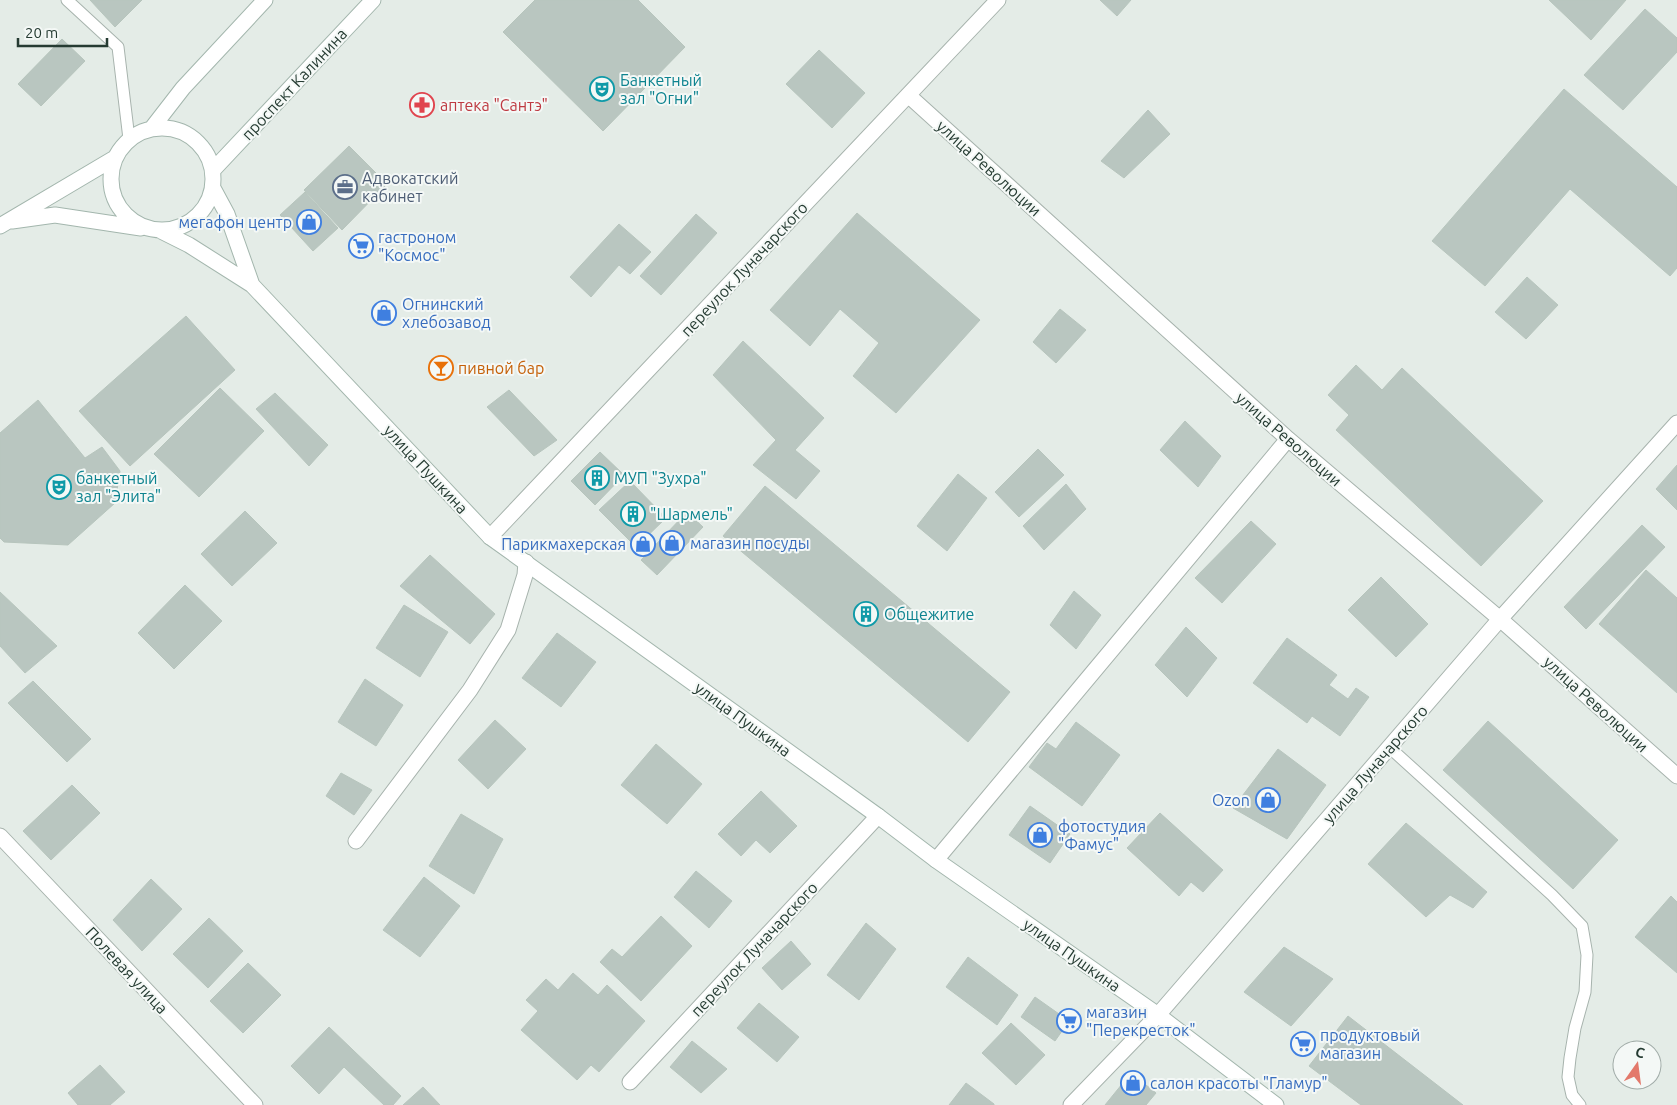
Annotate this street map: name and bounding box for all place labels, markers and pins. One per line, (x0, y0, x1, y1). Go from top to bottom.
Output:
place label: Банкетный зал "Огни" (620, 71, 702, 107)
theatre icon: Банкетный зал "Огни" (589, 76, 615, 102)
pharmacy icon: аптека "Сантэ" (409, 92, 435, 118)
place label: аптека "Сантэ" (440, 96, 548, 114)
place label: Адвокатский кабинет (362, 169, 459, 205)
office icon: Адвокатский кабинет (332, 174, 358, 200)
shop icon: мегафон центр (296, 209, 322, 235)
place label: мегафон центр (178, 213, 292, 231)
place label: гастроном "Космос" (378, 228, 456, 264)
supermarket icon: гастроном "Космос" (348, 233, 374, 259)
place label: Огнинский хлебозавод (402, 295, 491, 331)
shop icon: Огнинский хлебозавод (371, 300, 397, 326)
bar icon: пивной бар (428, 355, 454, 381)
place label: пивной бар (458, 359, 544, 377)
building icon: МУП "Зухра" (584, 465, 610, 491)
place label: банкетный зал "Элита" (76, 469, 161, 505)
place label: МУП "Зухра" (614, 469, 707, 487)
theatre icon: банкетный зал "Элита" (46, 474, 72, 500)
building icon: "Шармель" (620, 501, 646, 527)
place label: "Шармель" (650, 505, 733, 523)
shop icon: магазин посуды (659, 530, 685, 556)
shop icon: Парикмахерская (630, 531, 656, 557)
place label: магазин посуды (690, 534, 810, 552)
place label: Парикмахерская (501, 535, 626, 553)
building icon: Общежитие (853, 601, 879, 627)
place label: Общежитие (884, 605, 974, 623)
shop icon: Ozon (1255, 787, 1281, 813)
place label: Ozon (1212, 791, 1250, 809)
place label: фотостудия "Фамус" (1058, 817, 1146, 853)
shop icon: фотостудия "Фамус" (1027, 822, 1053, 848)
place label: магазин "Перекресток" (1086, 1003, 1196, 1039)
supermarket icon: магазин "Перекресток" (1056, 1008, 1082, 1034)
place label: продуктовый магазин (1320, 1026, 1420, 1062)
supermarket icon: продуктовый магазин (1290, 1031, 1316, 1057)
shop icon: салон красоты "Гламур" (1120, 1070, 1146, 1096)
place label: салон красоты "Гламур" (1150, 1074, 1328, 1092)

